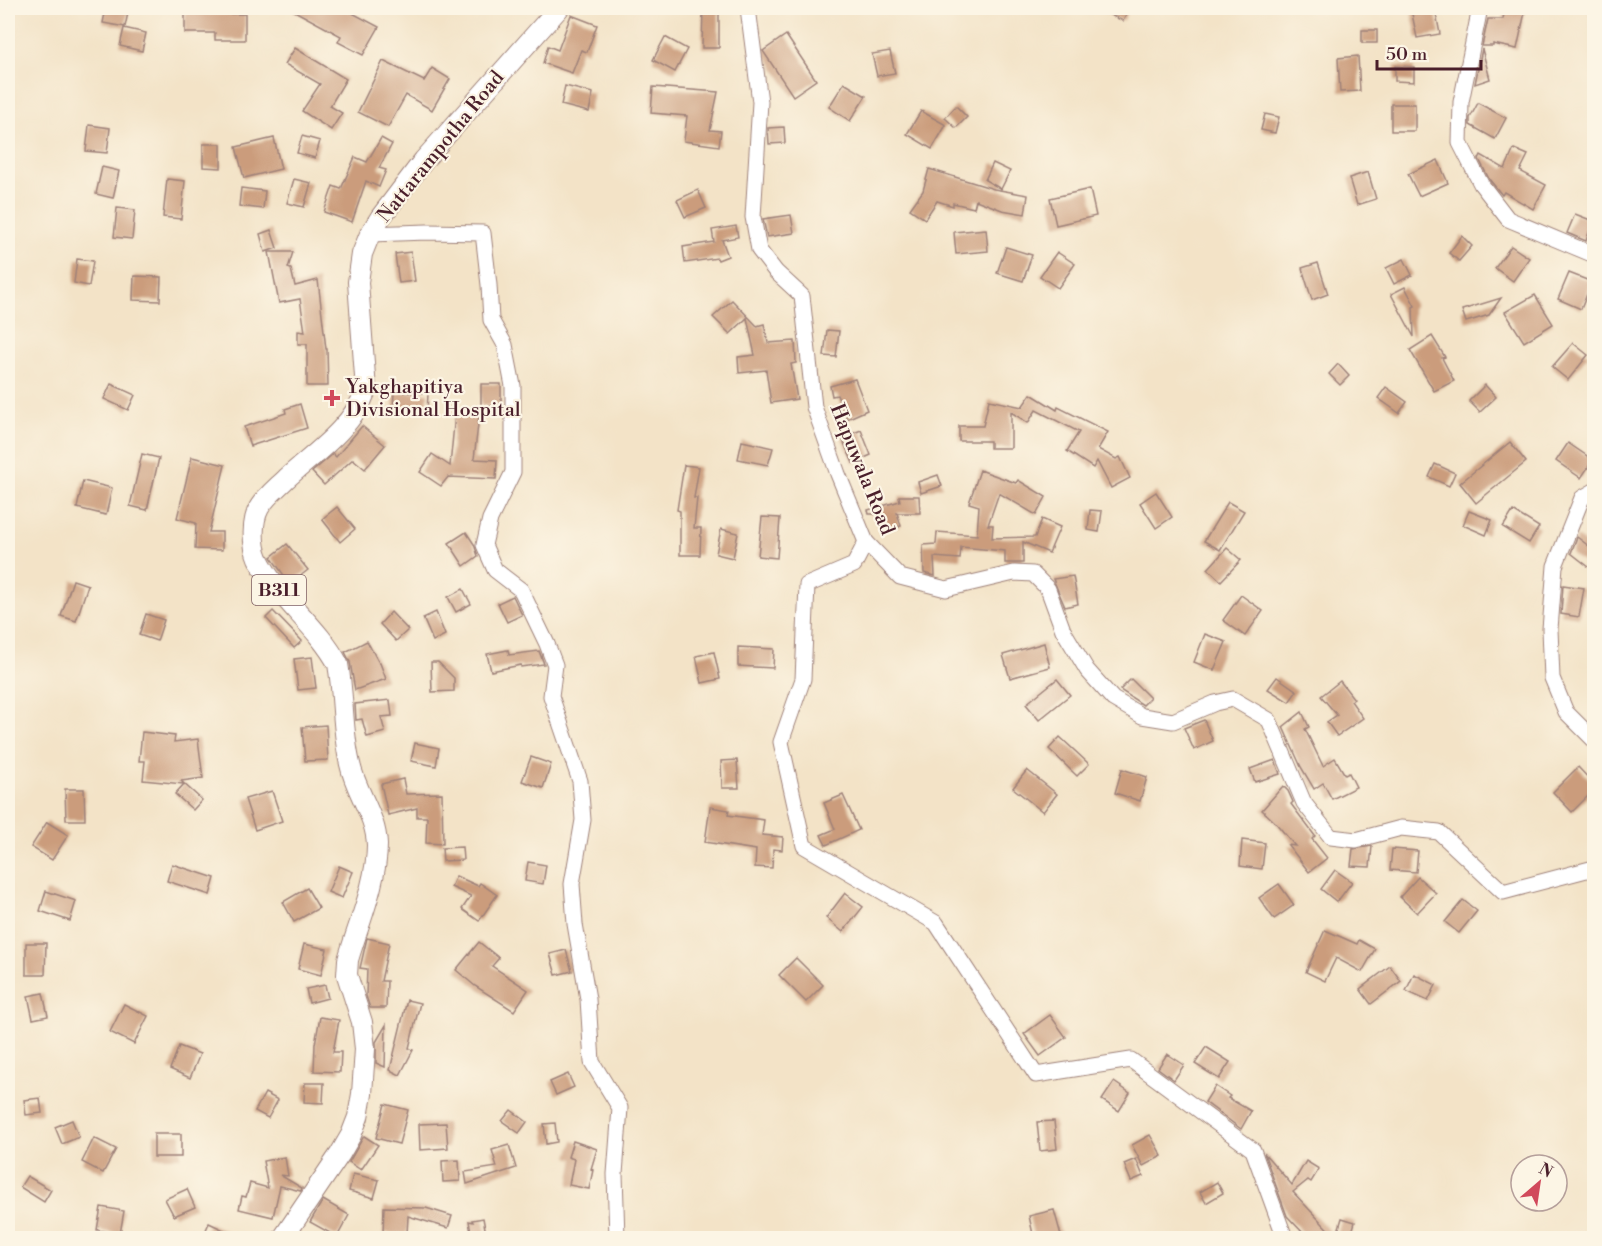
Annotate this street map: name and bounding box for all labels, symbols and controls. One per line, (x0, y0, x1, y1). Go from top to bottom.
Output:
scale bar (1377, 33, 1480, 71)
text: 50 m (1386, 43, 1428, 66)
street label: Nattarampotha Road (372, 66, 510, 228)
place label: Yakghapitiya Divisional Hospital (345, 375, 521, 423)
marker: Yakghapitiya Divisional Hospital (323, 389, 341, 407)
street label: Hapuwala Road (824, 400, 900, 540)
road number: B311 (252, 575, 306, 605)
north arrow (1509, 1153, 1569, 1213)
text: N (1535, 1159, 1556, 1183)

